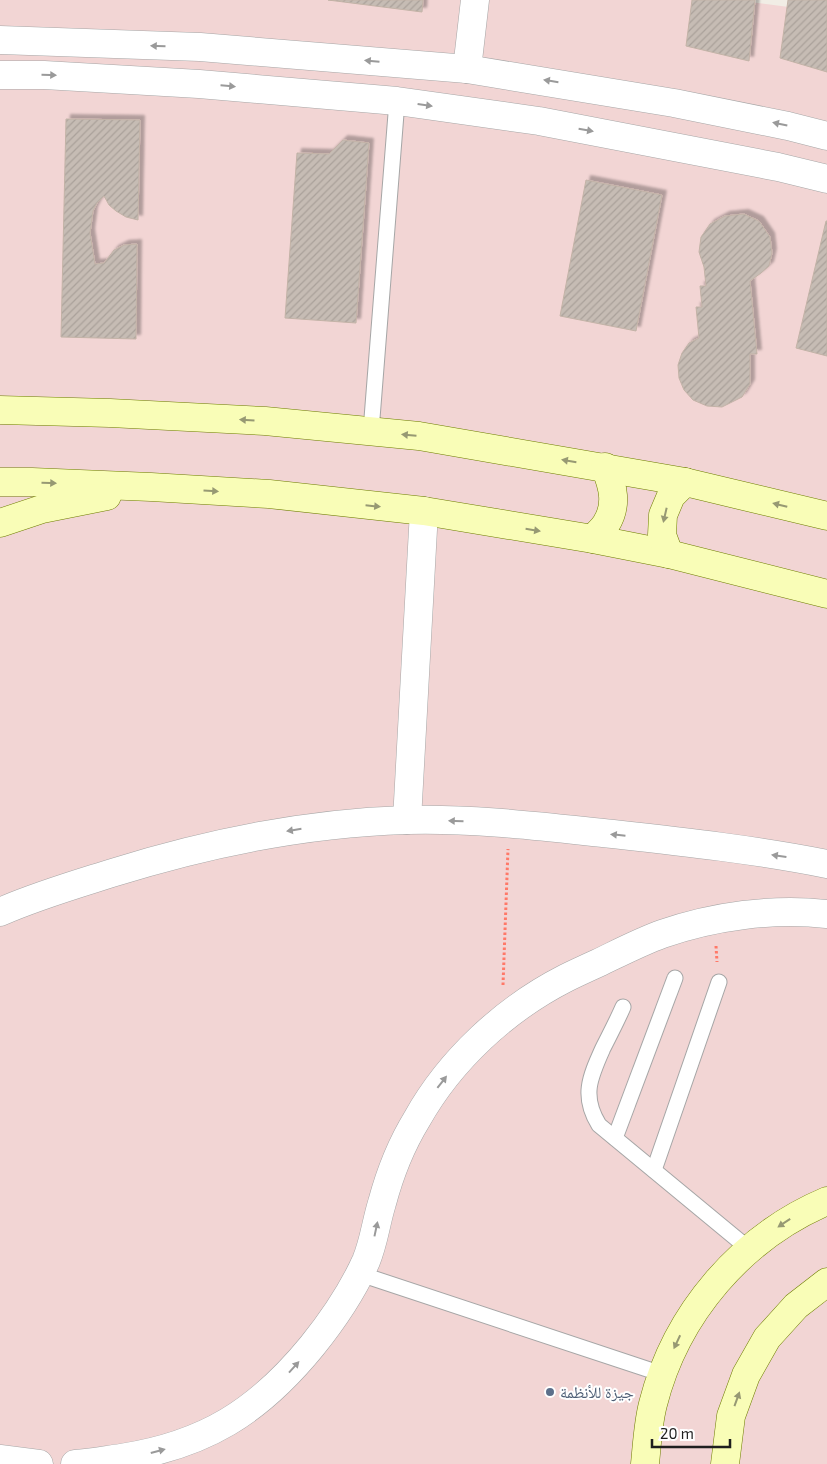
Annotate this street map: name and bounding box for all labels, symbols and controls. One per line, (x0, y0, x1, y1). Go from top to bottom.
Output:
one-way arrow (150, 41, 166, 49)
one-way arrow (364, 57, 380, 65)
one-way arrow (41, 72, 57, 80)
one-way arrow (543, 77, 559, 85)
one-way arrow (221, 82, 237, 90)
one-way arrow (417, 102, 433, 110)
one-way arrow (772, 120, 787, 128)
one-way arrow (578, 126, 593, 134)
one-way arrow (239, 416, 255, 424)
one-way arrow (401, 431, 417, 439)
one-way arrow (561, 456, 577, 464)
one-way arrow (41, 479, 57, 487)
one-way arrow (203, 487, 219, 495)
one-way arrow (772, 501, 787, 509)
one-way arrow (365, 502, 381, 510)
one-way arrow (661, 508, 669, 523)
one-way arrow (526, 526, 542, 534)
one-way arrow (448, 816, 464, 824)
one-way arrow (286, 826, 302, 834)
one-way arrow (610, 831, 626, 839)
one-way arrow (771, 851, 787, 859)
one-way arrow (436, 1076, 447, 1089)
one-way arrow (777, 1218, 791, 1228)
one-way arrow (372, 1221, 380, 1236)
one-way arrow (672, 1335, 680, 1349)
one-way arrow (288, 1362, 300, 1374)
place label: جيزة للأنظمة (560, 1382, 634, 1402)
marker: جيزة للأنظمة (544, 1386, 556, 1398)
one-way arrow (733, 1391, 741, 1406)
scale bar (652, 1416, 730, 1448)
text: 20 m (660, 1424, 694, 1442)
one-way arrow (151, 1447, 166, 1455)

